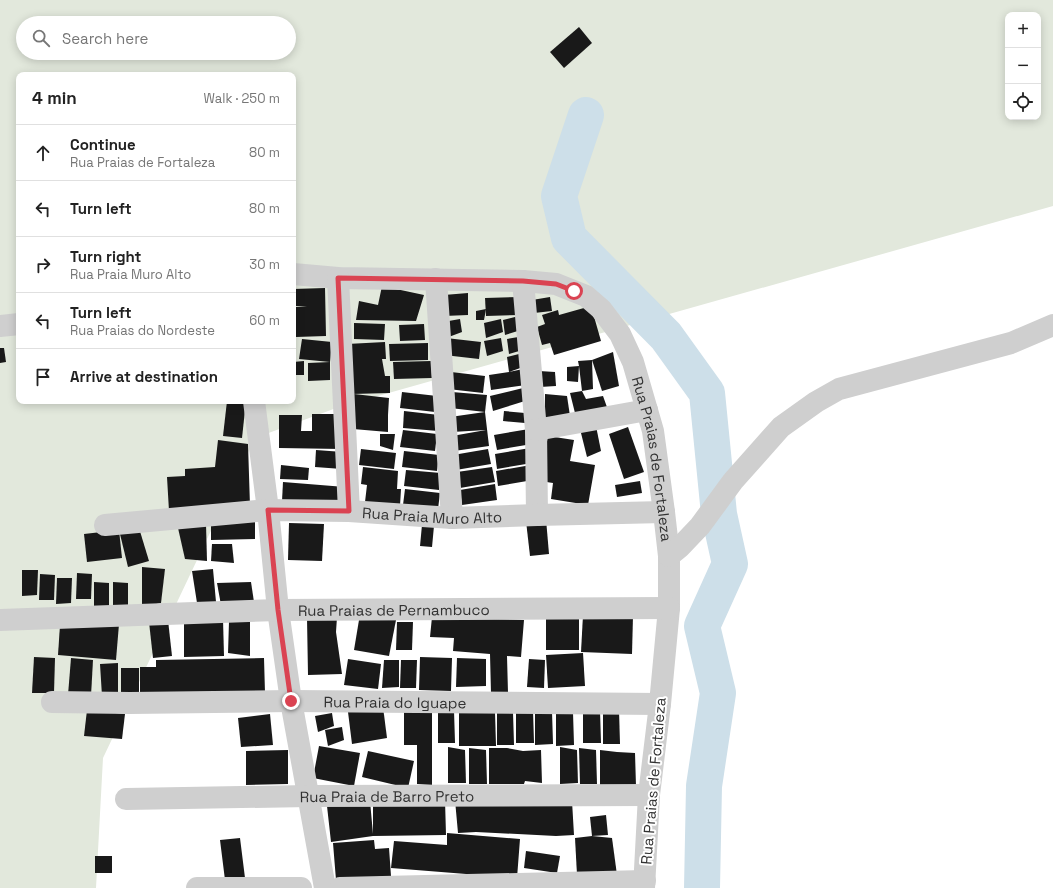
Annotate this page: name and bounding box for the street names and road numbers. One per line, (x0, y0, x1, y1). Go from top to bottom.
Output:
street label: Rua Praias de Fortaleza (628, 374, 677, 543)
street label: Rua Praia Muro Alto (362, 502, 502, 528)
street label: Rua Praias de Pernambuco (298, 599, 490, 619)
street label: Rua Praia do Iguape (323, 692, 467, 712)
street label: Rua Praias de Fortaleza (636, 696, 670, 865)
street label: Rua Praia de Barro Preto (300, 786, 474, 806)

